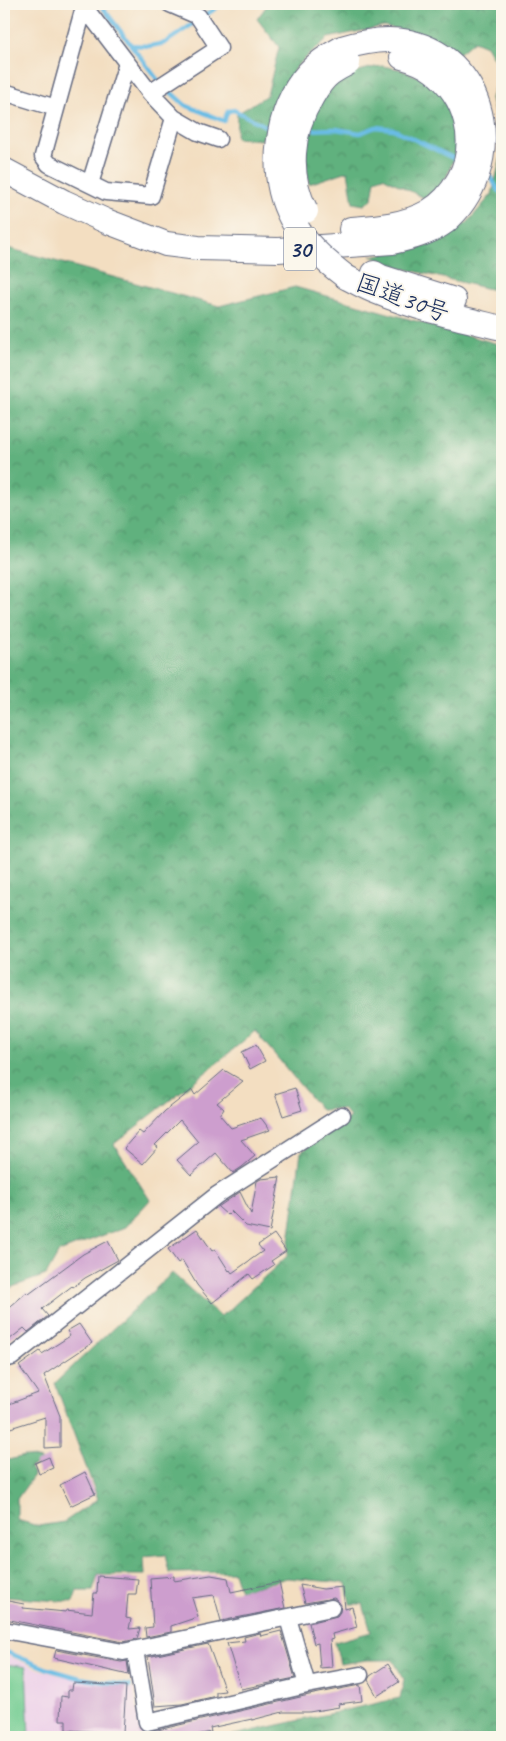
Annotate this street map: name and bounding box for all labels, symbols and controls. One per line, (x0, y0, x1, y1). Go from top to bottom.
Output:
road number: 30 (284, 228, 316, 270)
street label: 国道30号 (351, 266, 454, 330)

